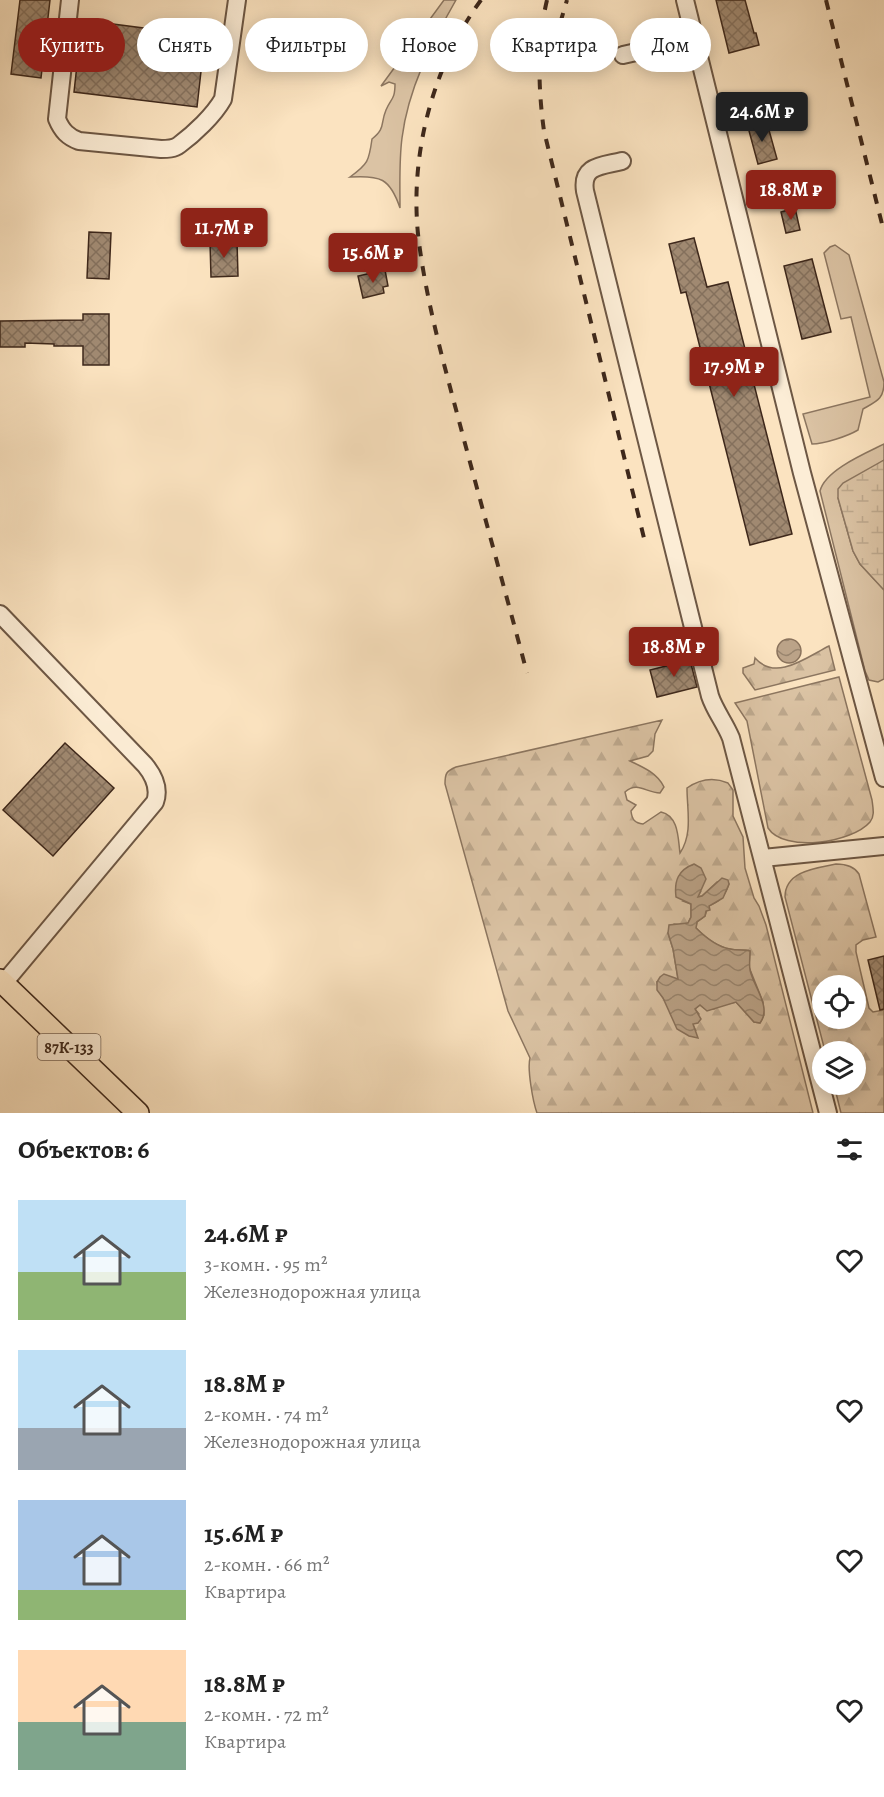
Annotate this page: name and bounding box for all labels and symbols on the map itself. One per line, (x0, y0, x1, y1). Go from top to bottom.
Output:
pin: 24.6M ₽ (707, 92, 817, 143)
pin: 18.8M ₽ (736, 170, 846, 221)
pin: 11.7M ₽ (169, 208, 279, 259)
pin: 15.6M ₽ (318, 233, 428, 284)
pin: 17.9M ₽ (679, 347, 789, 398)
pin: 18.8M ₽ (619, 627, 729, 678)
road number: 87К-133 (38, 1034, 100, 1060)

